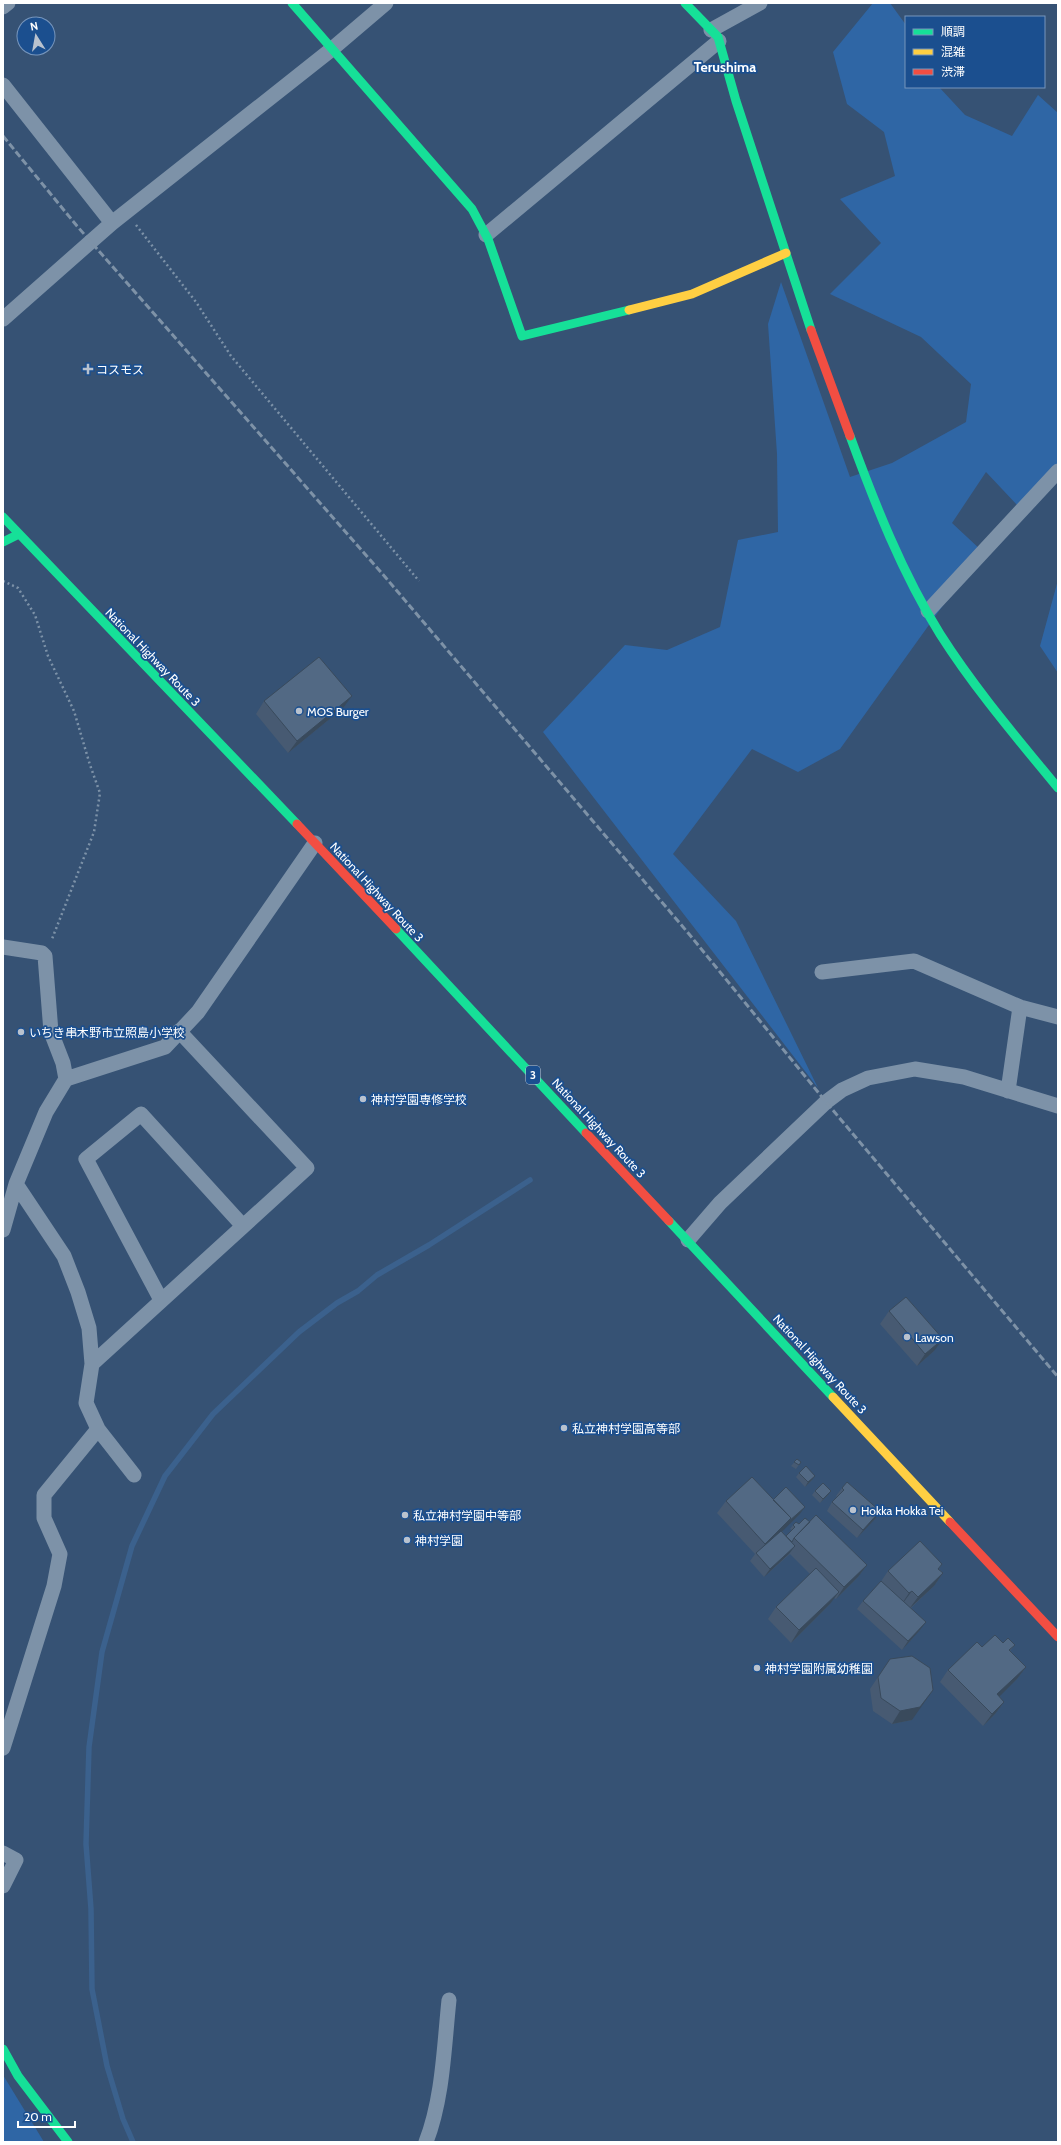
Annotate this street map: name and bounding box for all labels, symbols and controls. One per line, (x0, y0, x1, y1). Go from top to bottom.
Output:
north arrow (16, 16, 56, 56)
legend (905, 16, 1045, 88)
text: N (29, 19, 39, 34)
text: 順調 (941, 24, 965, 39)
text: 混雑 (941, 44, 965, 59)
district label: Terushima (694, 58, 756, 76)
text: 渋滞 (941, 64, 965, 79)
place label: コスモス (96, 362, 144, 377)
marker: コスモス (83, 364, 93, 374)
street label: National Highway Route 3 (102, 605, 204, 709)
place label: MOS Burger (307, 704, 369, 719)
marker: MOS Burger (294, 706, 304, 716)
street label: National Highway Route 3 (327, 839, 427, 945)
place label: いちき串木野市立照島小学校 (29, 1025, 185, 1040)
marker: いちき串木野市立照島小学校 (16, 1027, 26, 1037)
road number: 3 (526, 1066, 540, 1084)
street label: National Highway Route 3 (549, 1075, 649, 1181)
place label: 神村学園専修学校 (371, 1092, 467, 1107)
marker: 神村学園専修学校 (358, 1094, 368, 1104)
street label: National Highway Route 3 (770, 1311, 870, 1417)
place label: Lawson (915, 1330, 954, 1345)
marker: Lawson (902, 1332, 912, 1342)
place label: 私立神村学園高等部 (572, 1421, 680, 1436)
marker: 私立神村学園高等部 (559, 1423, 569, 1433)
place label: Hokka Hokka Tei (861, 1503, 943, 1518)
marker: Hokka Hokka Tei (848, 1505, 858, 1515)
place label: 私立神村学園中等部 (413, 1508, 521, 1523)
marker: 私立神村学園中等部 (400, 1510, 410, 1520)
place label: 神村学園 (415, 1533, 463, 1548)
marker: 神村学園 (402, 1535, 412, 1545)
place label: 神村学園附属幼稚園 (765, 1661, 873, 1676)
marker: 神村学園附属幼稚園 (752, 1663, 762, 1673)
scale bar (18, 2103, 75, 2129)
text: 20 m (24, 2109, 52, 2124)

